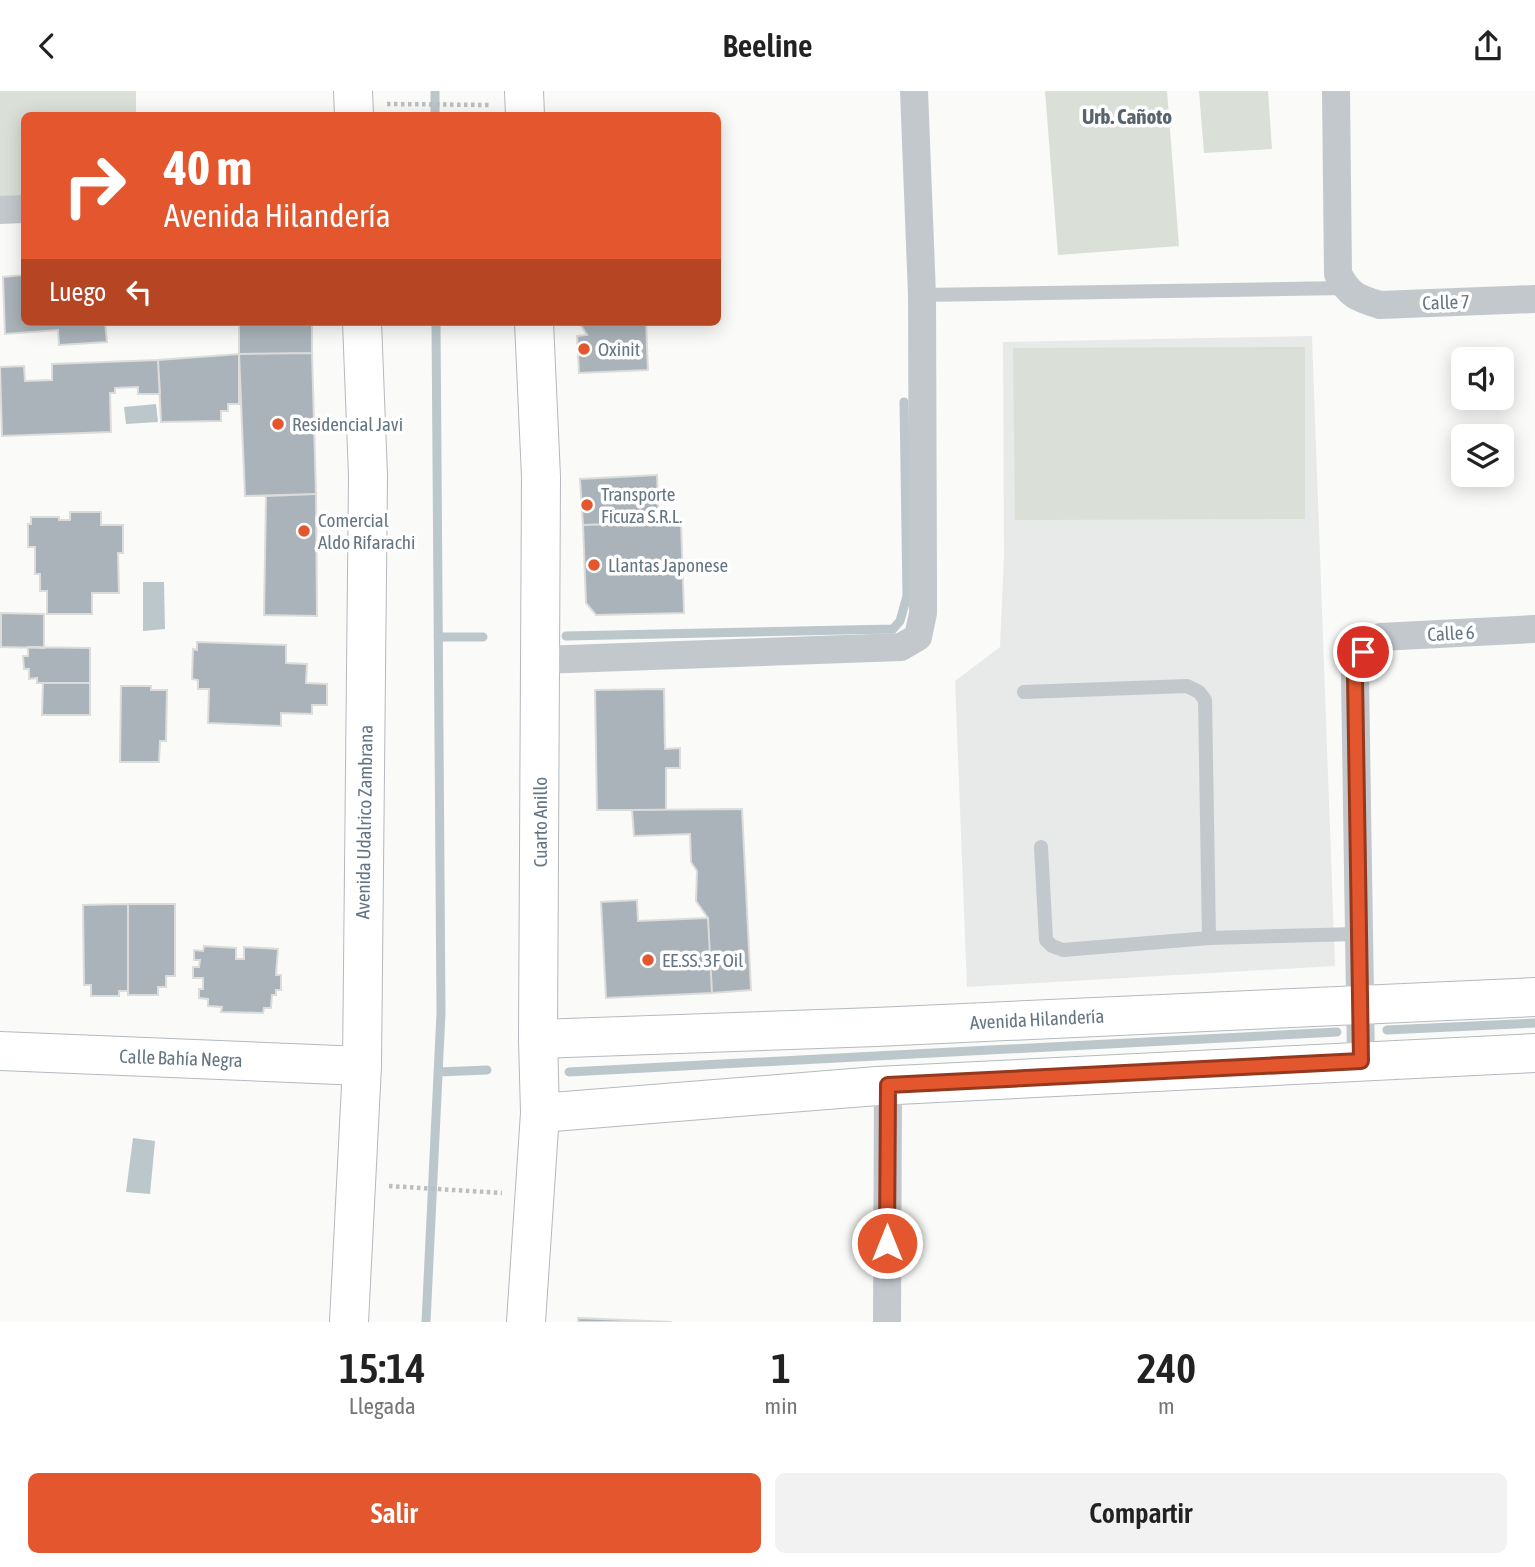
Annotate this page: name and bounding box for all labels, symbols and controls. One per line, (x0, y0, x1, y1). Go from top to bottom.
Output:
icon: back (28, 27, 66, 65)
text: Beeline (723, 27, 812, 64)
icon: share (1469, 27, 1507, 65)
district label: Urb. Cañoto (1082, 104, 1172, 128)
text: 40 m (164, 139, 252, 195)
icon: right (49, 140, 140, 231)
text: Avenida Hilandería (164, 197, 391, 234)
icon: left (120, 273, 158, 311)
text: Luego (49, 277, 106, 307)
street label: Calle 7 (1422, 290, 1470, 314)
place label: Oxinit (598, 338, 640, 360)
marker: Oxinit (576, 341, 592, 357)
map controls (1451, 347, 1514, 487)
button: sound (1451, 347, 1514, 410)
place label: Residencial Javi (292, 413, 403, 435)
marker: Residencial Javi (270, 416, 286, 432)
button: layers (1451, 424, 1514, 487)
place label: Transporte Ficuza S.R.L. (601, 483, 683, 527)
marker: Transporte Ficuza S.R.L. (579, 497, 595, 513)
place label: Comercial Aldo Rifarachi (318, 509, 415, 553)
marker: Comercial Aldo Rifarachi (296, 523, 312, 539)
place label: Llantas Japonese (608, 554, 728, 576)
marker: Llantas Japonese (586, 557, 602, 573)
street label: Calle 6 (1427, 621, 1475, 645)
pin (1333, 622, 1393, 682)
icon: arrive (1344, 633, 1382, 671)
street label: Avenida Udalrico Zambrana (351, 725, 377, 919)
street label: Cuarto Anillo (529, 777, 551, 867)
place label: EE.SS. 3F Oil (662, 949, 743, 971)
marker: EE.SS. 3F Oil (640, 952, 656, 968)
street label: Avenida Hilandería (969, 1004, 1105, 1034)
street label: Calle Bahía Negra (119, 1045, 243, 1071)
position arrow (850, 1206, 924, 1280)
text: 15:14 (339, 1344, 426, 1392)
text: 1 (771, 1344, 791, 1392)
text: 240 (1137, 1344, 1196, 1392)
text: Llegada (349, 1393, 416, 1419)
text: min (765, 1393, 798, 1419)
text: m (1158, 1393, 1175, 1419)
button: Salir (28, 1473, 761, 1553)
button: Compartir (775, 1473, 1507, 1553)

